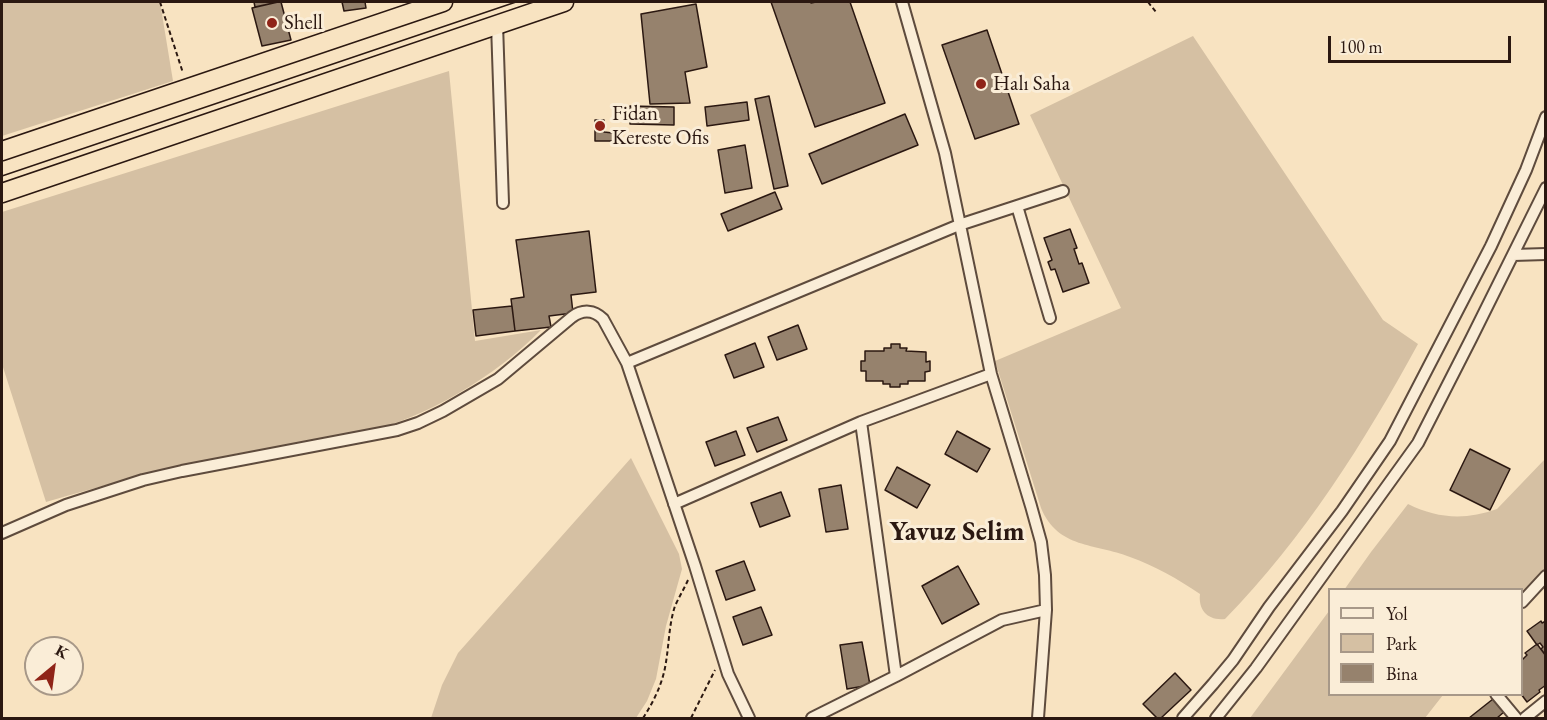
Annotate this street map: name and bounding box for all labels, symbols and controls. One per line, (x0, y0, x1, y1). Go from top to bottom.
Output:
place label: Shell (284, 10, 323, 36)
marker: Shell (265, 16, 279, 30)
scale bar (1331, 24, 1514, 62)
text: 100 m (1339, 35, 1383, 58)
place label: Halı Saha (993, 71, 1070, 97)
marker: Halı Saha (974, 77, 988, 91)
place label: Fidan Kereste Ofis (612, 101, 709, 151)
marker: Fidan Kereste Ofis (593, 119, 607, 133)
district label: Yavuz Selim (890, 517, 1024, 549)
legend (1328, 588, 1523, 696)
text: Yol (1386, 602, 1408, 625)
text: Park (1386, 632, 1417, 655)
north arrow (24, 636, 84, 696)
text: K (52, 639, 72, 664)
text: Bina (1386, 662, 1418, 685)

